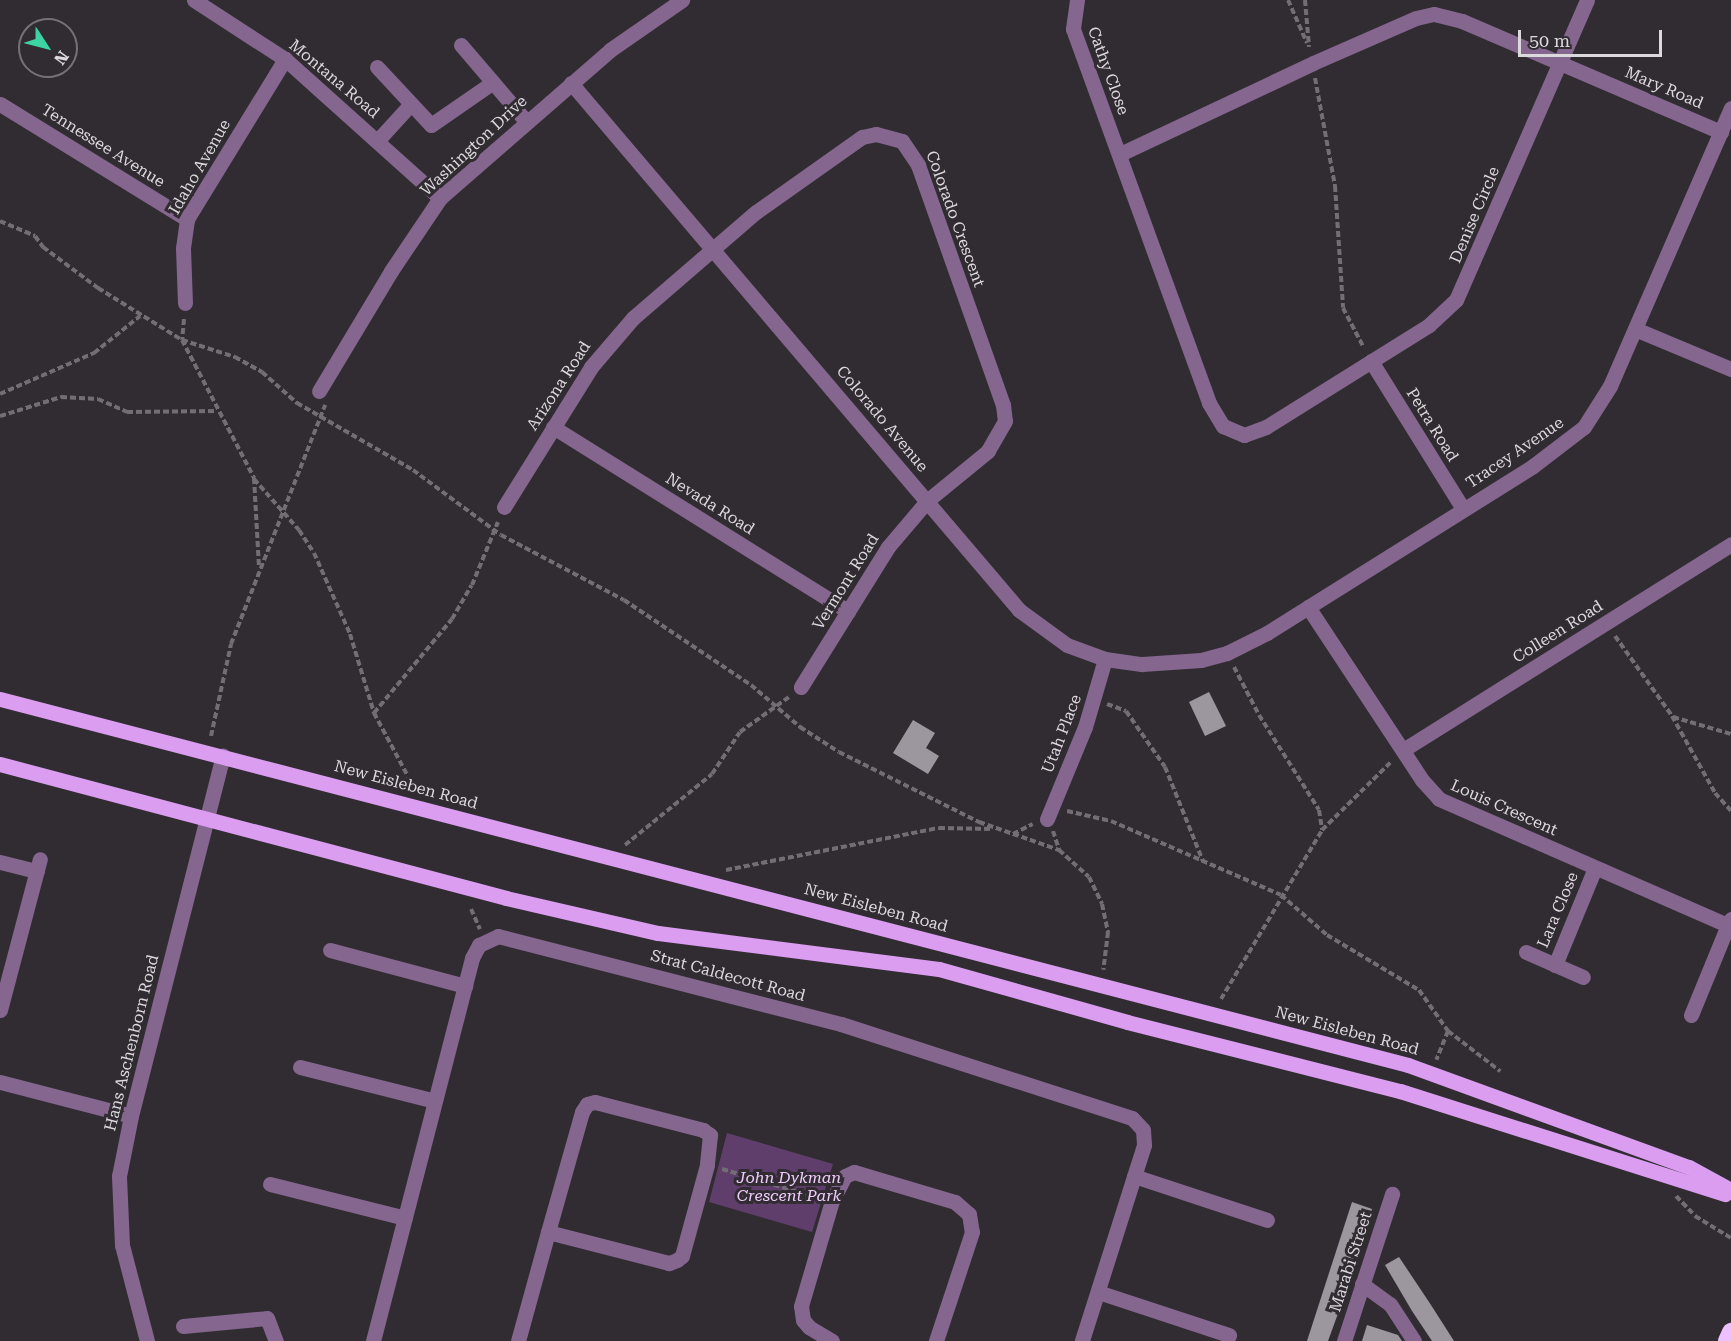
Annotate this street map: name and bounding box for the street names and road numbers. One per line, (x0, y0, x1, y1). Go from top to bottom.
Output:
street label: Cathy Close (1083, 24, 1133, 118)
street label: Montana Road (285, 36, 383, 122)
street label: Mary Road (1622, 63, 1706, 113)
street label: Washington Drive (417, 92, 531, 200)
street label: Tennessee Avenue (38, 100, 168, 192)
street label: Idaho Avenue (165, 116, 235, 218)
street label: Colorado Crescent (921, 148, 989, 290)
street label: Denise Circle (1446, 164, 1504, 266)
street label: Arizona Road (523, 338, 595, 434)
street label: Colorado Avenue (832, 362, 932, 476)
street label: Petra Road (1402, 385, 1462, 465)
street label: Tracey Avenue (1462, 413, 1568, 493)
street label: Nevada Road (662, 469, 758, 539)
street label: Vermont Road (809, 530, 883, 634)
street label: Colleen Road (1509, 597, 1607, 667)
street label: Utah Place (1038, 692, 1086, 776)
street label: New Eisleben Road (332, 757, 480, 813)
street label: Louis Crescent (1448, 776, 1560, 840)
street label: Lara Close (1533, 869, 1583, 951)
street label: New Eisleben Road (802, 880, 950, 936)
street label: Strat Caldecott Road (649, 946, 807, 1006)
street label: Hans Aschenborn Road (101, 953, 163, 1133)
street label: New Eisleben Road (1273, 1003, 1421, 1059)
street label: Marabi Street (1326, 1209, 1376, 1315)

